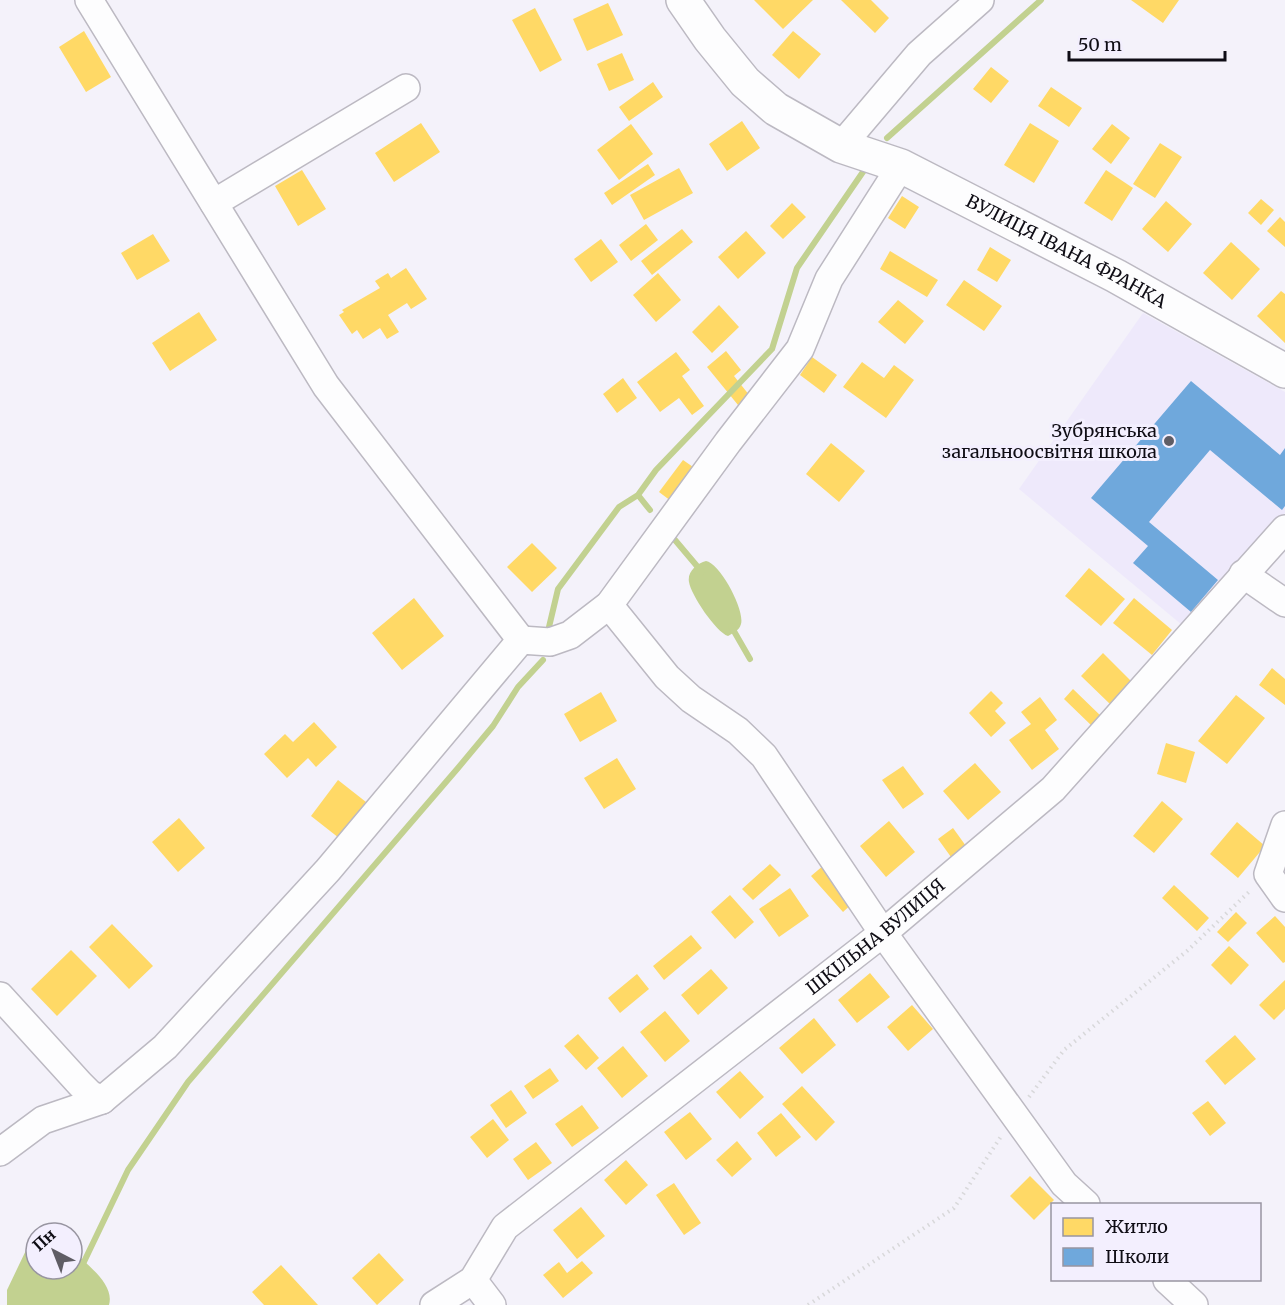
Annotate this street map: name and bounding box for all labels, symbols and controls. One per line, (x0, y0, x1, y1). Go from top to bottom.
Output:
scale bar (1069, 24, 1225, 62)
text: 50 m (1078, 33, 1122, 56)
street label: ВУЛИЦЯ ІВАНА ФРАНКА (962, 189, 1171, 313)
place label: Зубрянська загальноосвітня школа (942, 419, 1157, 463)
marker: Зубрянська загальноосвітня школа (1162, 434, 1176, 448)
street label: ШКІЛЬНА ВУЛИЦЯ (801, 873, 950, 1000)
legend (1051, 1203, 1261, 1281)
text: Житло (1105, 1215, 1168, 1238)
north arrow (24, 1221, 84, 1281)
text: Пн (28, 1224, 60, 1255)
text: Школи (1105, 1245, 1169, 1268)

